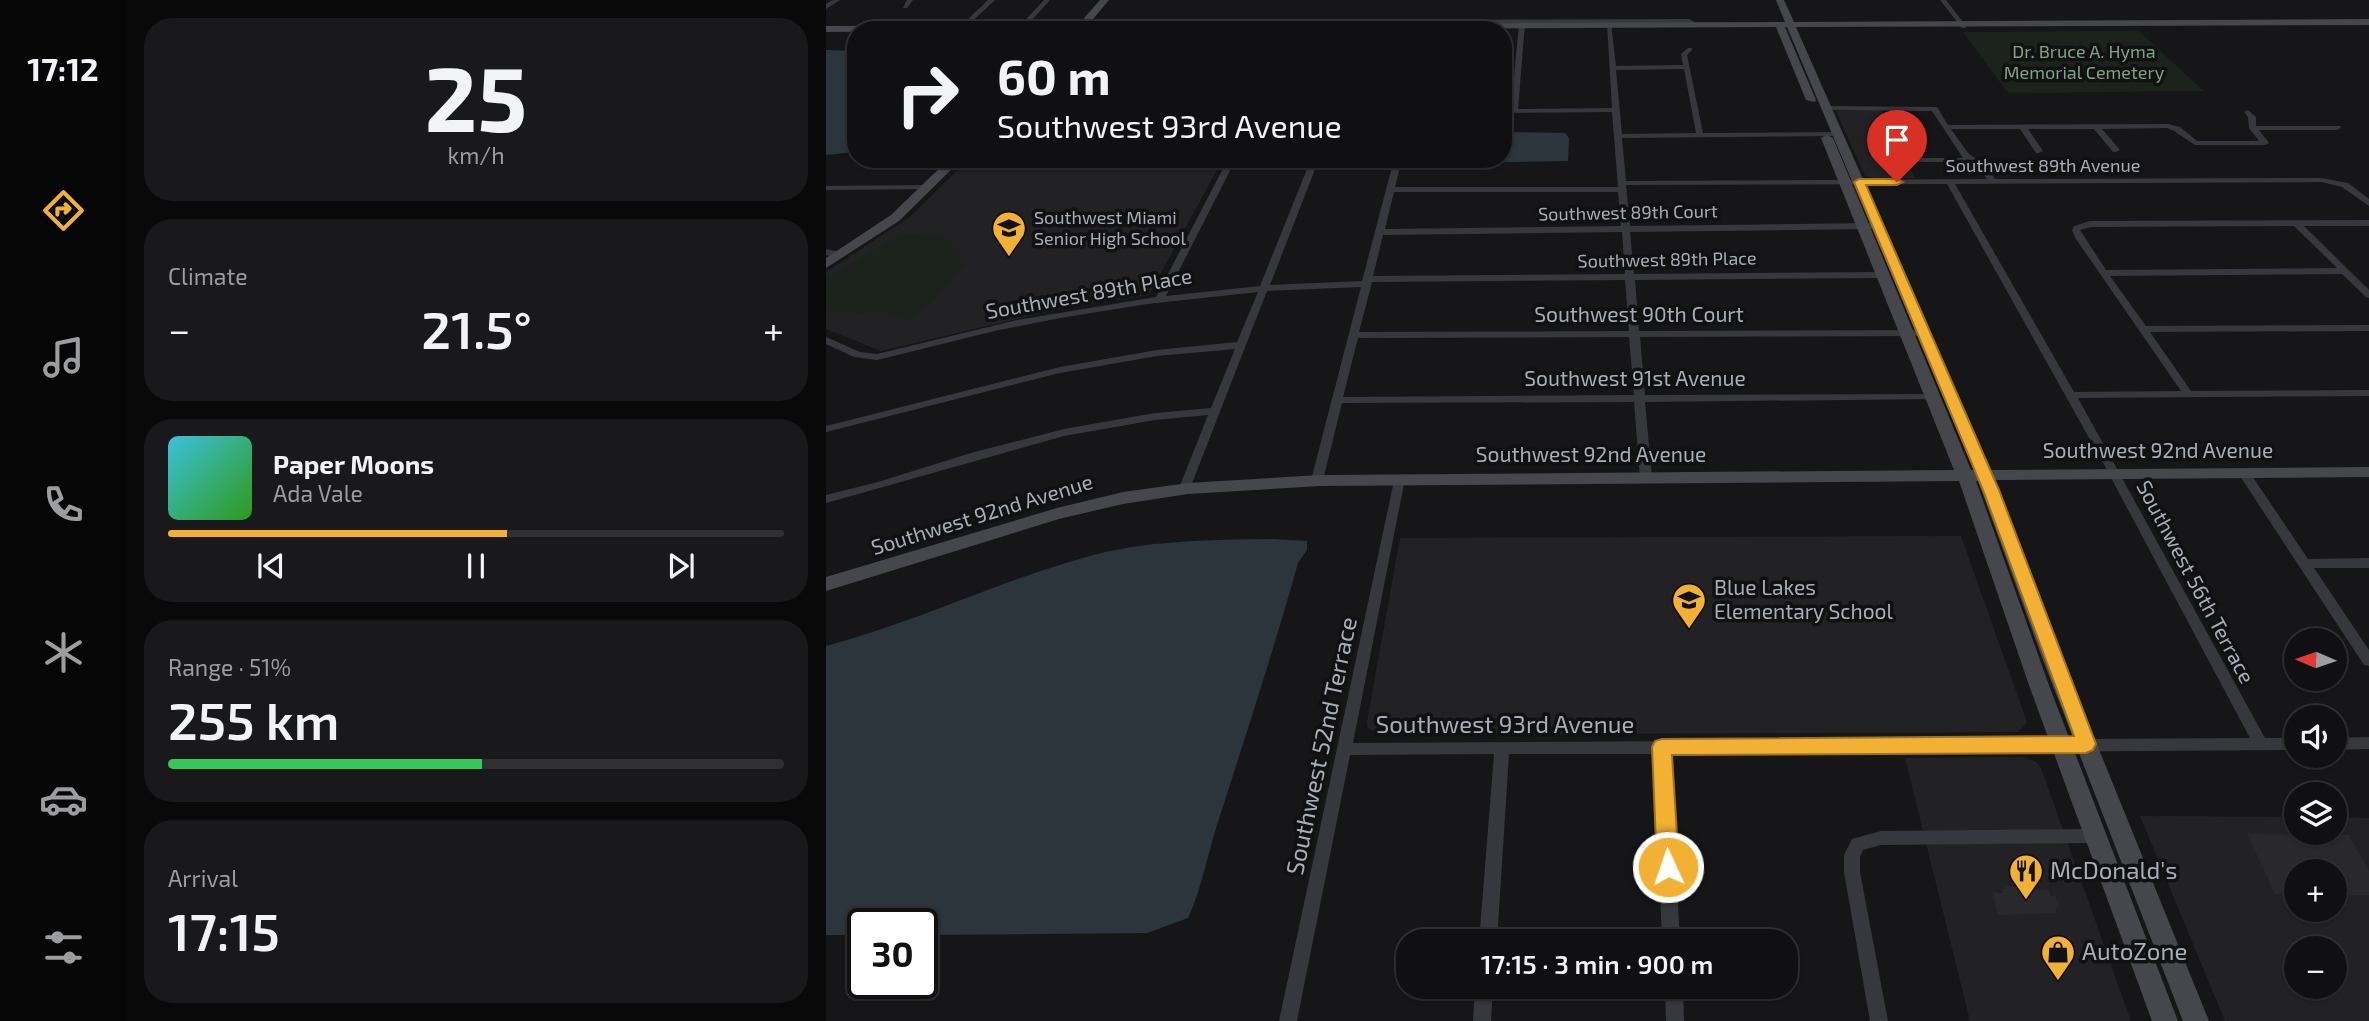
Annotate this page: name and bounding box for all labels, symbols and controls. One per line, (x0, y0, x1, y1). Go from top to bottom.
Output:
park label: Dr. Bruce A. Hyma Memorial Cemetery (2004, 40, 2165, 83)
text: 25 (424, 41, 528, 150)
text: 60 m (997, 46, 1111, 105)
text: 17:12 (27, 49, 99, 87)
icon: right (882, 49, 973, 140)
text: Southwest 93rd Avenue (997, 106, 1342, 144)
pin (1867, 110, 1927, 182)
icon: arrive (1878, 121, 1916, 159)
text: km/h (447, 141, 505, 169)
street label: Southwest 89th Avenue (1946, 154, 2140, 176)
icon: directions (39, 186, 88, 235)
street label: Southwest 89th Court (1538, 199, 1718, 225)
place label: Southwest Miami Senior High School (1034, 206, 1187, 249)
school or university icon: Southwest Miami Senior High School (990, 209, 1028, 258)
street label: Southwest 89th Place (1577, 246, 1757, 272)
text: Climate (168, 262, 248, 290)
street label: Southwest 89th Place (984, 262, 1194, 323)
text: 21.5° (421, 297, 532, 359)
street label: Southwest 90th Court (1534, 301, 1744, 326)
text: − (168, 306, 190, 352)
text: + (763, 306, 784, 352)
icon: music (39, 333, 88, 382)
street label: Southwest 91st Avenue (1524, 365, 1746, 390)
street label: Southwest 92nd Avenue (2043, 437, 2273, 462)
street label: Southwest 92nd Avenue (1476, 441, 1706, 466)
text: Paper Moons (273, 448, 434, 479)
street label: Southwest 92nd Avenue (868, 468, 1095, 559)
street label: Southwest 56th Terrace (2132, 476, 2260, 687)
text: Ada Vale (273, 479, 363, 507)
icon: phone (39, 480, 88, 529)
icon: previous (252, 547, 290, 585)
icon: pause (457, 547, 495, 585)
icon: next (662, 547, 700, 585)
place label: Blue Lakes Elementary School (1714, 574, 1894, 623)
school or university icon: Blue Lakes Elementary School (1670, 581, 1708, 630)
street label: Southwest 52nd Terrace (1279, 614, 1362, 877)
icon: climate (39, 628, 88, 677)
north arrow (2284, 628, 2347, 691)
map controls (2284, 628, 2347, 999)
text: Range · 51% (168, 653, 291, 681)
text: 255 km (168, 688, 340, 750)
button: sound (2284, 705, 2347, 768)
street label: Southwest 93rd Avenue (1376, 709, 1634, 738)
icon: car (39, 775, 88, 824)
button: layers (2284, 782, 2347, 845)
position arrow (1631, 830, 1705, 904)
restaurant icon: McDonald's (2007, 852, 2045, 901)
place label: McDonald's (2050, 855, 2178, 884)
button: + (2284, 859, 2347, 922)
text: Arrival (168, 864, 238, 892)
text: 17:15 (168, 899, 280, 961)
speed limit sign: 30 (847, 908, 938, 999)
icon: filters (39, 923, 88, 972)
shop icon: AutoZone (2039, 933, 2077, 982)
place label: AutoZone (2082, 936, 2187, 965)
button: − (2284, 936, 2347, 999)
text: 17:15 · 3 min · 900 m (1481, 948, 1713, 979)

